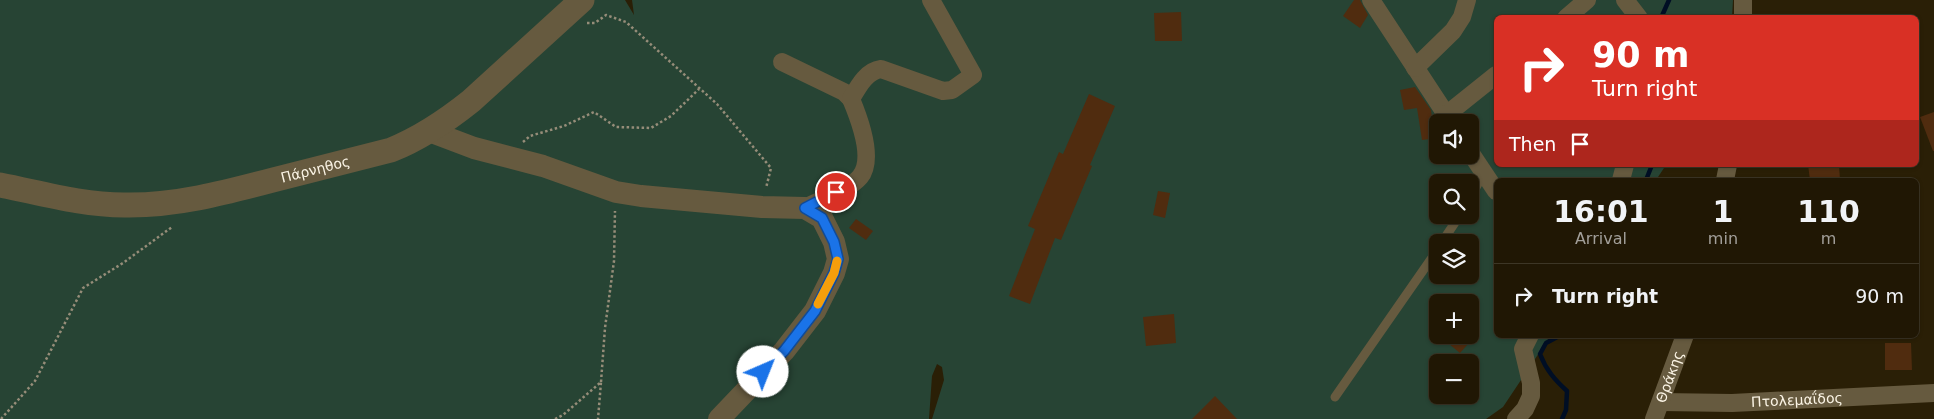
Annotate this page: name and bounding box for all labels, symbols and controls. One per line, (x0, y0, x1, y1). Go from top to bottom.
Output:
icon: right (1509, 35, 1574, 100)
text: 90 m (1592, 35, 1689, 75)
text: Turn right (1592, 76, 1697, 101)
map controls (1429, 114, 1479, 404)
button: sound (1429, 114, 1479, 164)
icon: arrive (1566, 130, 1594, 158)
text: Then (1509, 133, 1556, 155)
street label: Πάρνηθος (279, 153, 352, 186)
pin (815, 171, 857, 213)
button: search (1429, 174, 1479, 224)
icon: arrive (822, 178, 850, 206)
text: 16:01 (1553, 194, 1649, 229)
text: 1 (1712, 194, 1733, 229)
text: 110 (1797, 194, 1860, 229)
text: Arrival (1575, 229, 1627, 248)
text: min (1708, 229, 1738, 248)
text: m (1821, 229, 1836, 248)
button: layers (1429, 234, 1479, 284)
icon: right (1509, 282, 1537, 310)
text: Turn right (1552, 285, 1658, 307)
text: 90 m (1855, 285, 1904, 307)
button: + (1429, 294, 1479, 344)
position arrow (736, 345, 788, 397)
street label: Θράκης (1653, 348, 1687, 405)
button: − (1429, 354, 1479, 404)
street label: Πτολεμαΐδος (1751, 390, 1843, 410)

